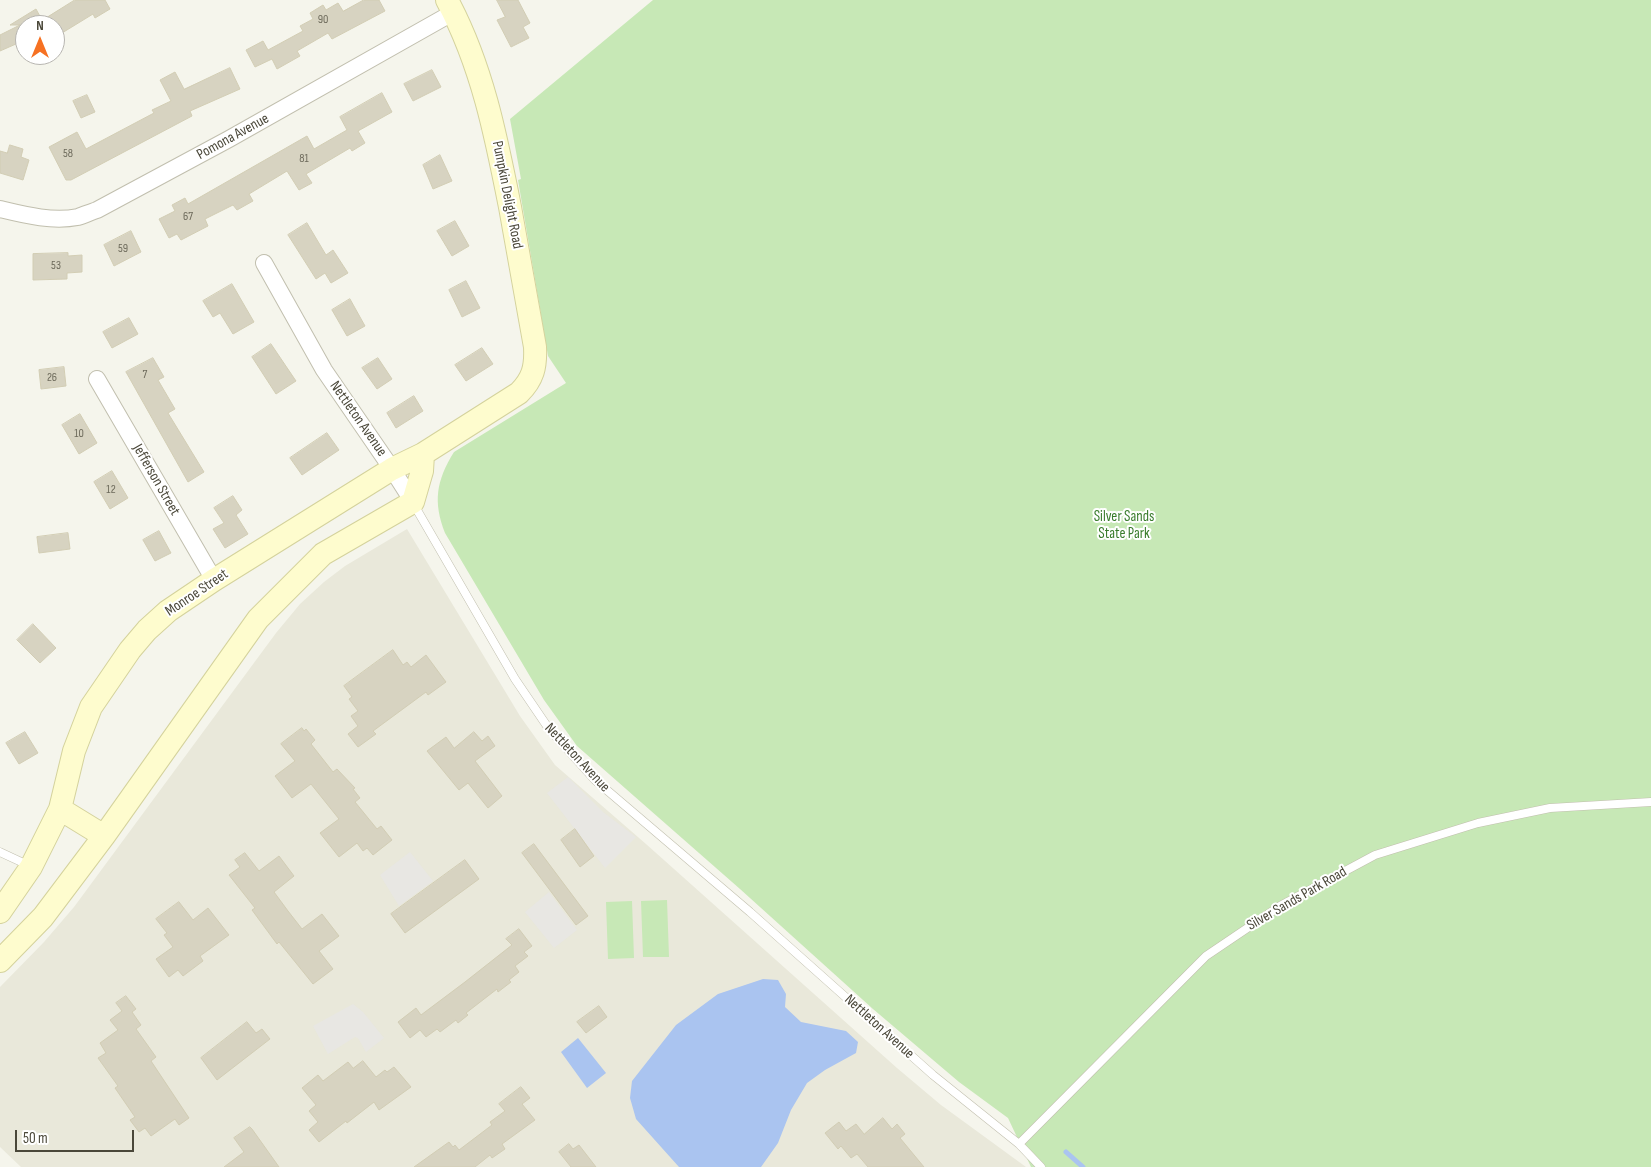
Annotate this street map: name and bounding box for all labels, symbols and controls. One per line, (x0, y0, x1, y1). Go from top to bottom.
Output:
house number: 90 (318, 13, 328, 27)
north arrow (15, 15, 65, 65)
text: N (36, 17, 44, 34)
street label: Pomona Avenue (194, 110, 272, 164)
street label: Pumpkin Delight Road (488, 140, 526, 250)
house number: 58 (63, 147, 73, 161)
house number: 81 (299, 152, 309, 166)
house number: 67 (183, 210, 193, 224)
house number: 59 (118, 242, 128, 256)
house number: 53 (51, 259, 61, 273)
house number: 7 (143, 368, 147, 382)
house number: 26 (47, 371, 57, 385)
street label: Nettleton Avenue (325, 378, 391, 460)
house number: 10 (74, 427, 84, 441)
street label: Jefferson Street (128, 441, 184, 519)
house number: 12 (106, 483, 116, 497)
park label: Silver Sands State Park (1094, 508, 1154, 543)
street label: Monroe Street (162, 565, 232, 621)
street label: Nettleton Avenue (541, 720, 613, 796)
street label: Silver Sands Park Road (1244, 863, 1350, 935)
street label: Nettleton Avenue (840, 991, 918, 1063)
scale bar (18, 1120, 136, 1152)
text: 50 m (23, 1129, 48, 1148)

